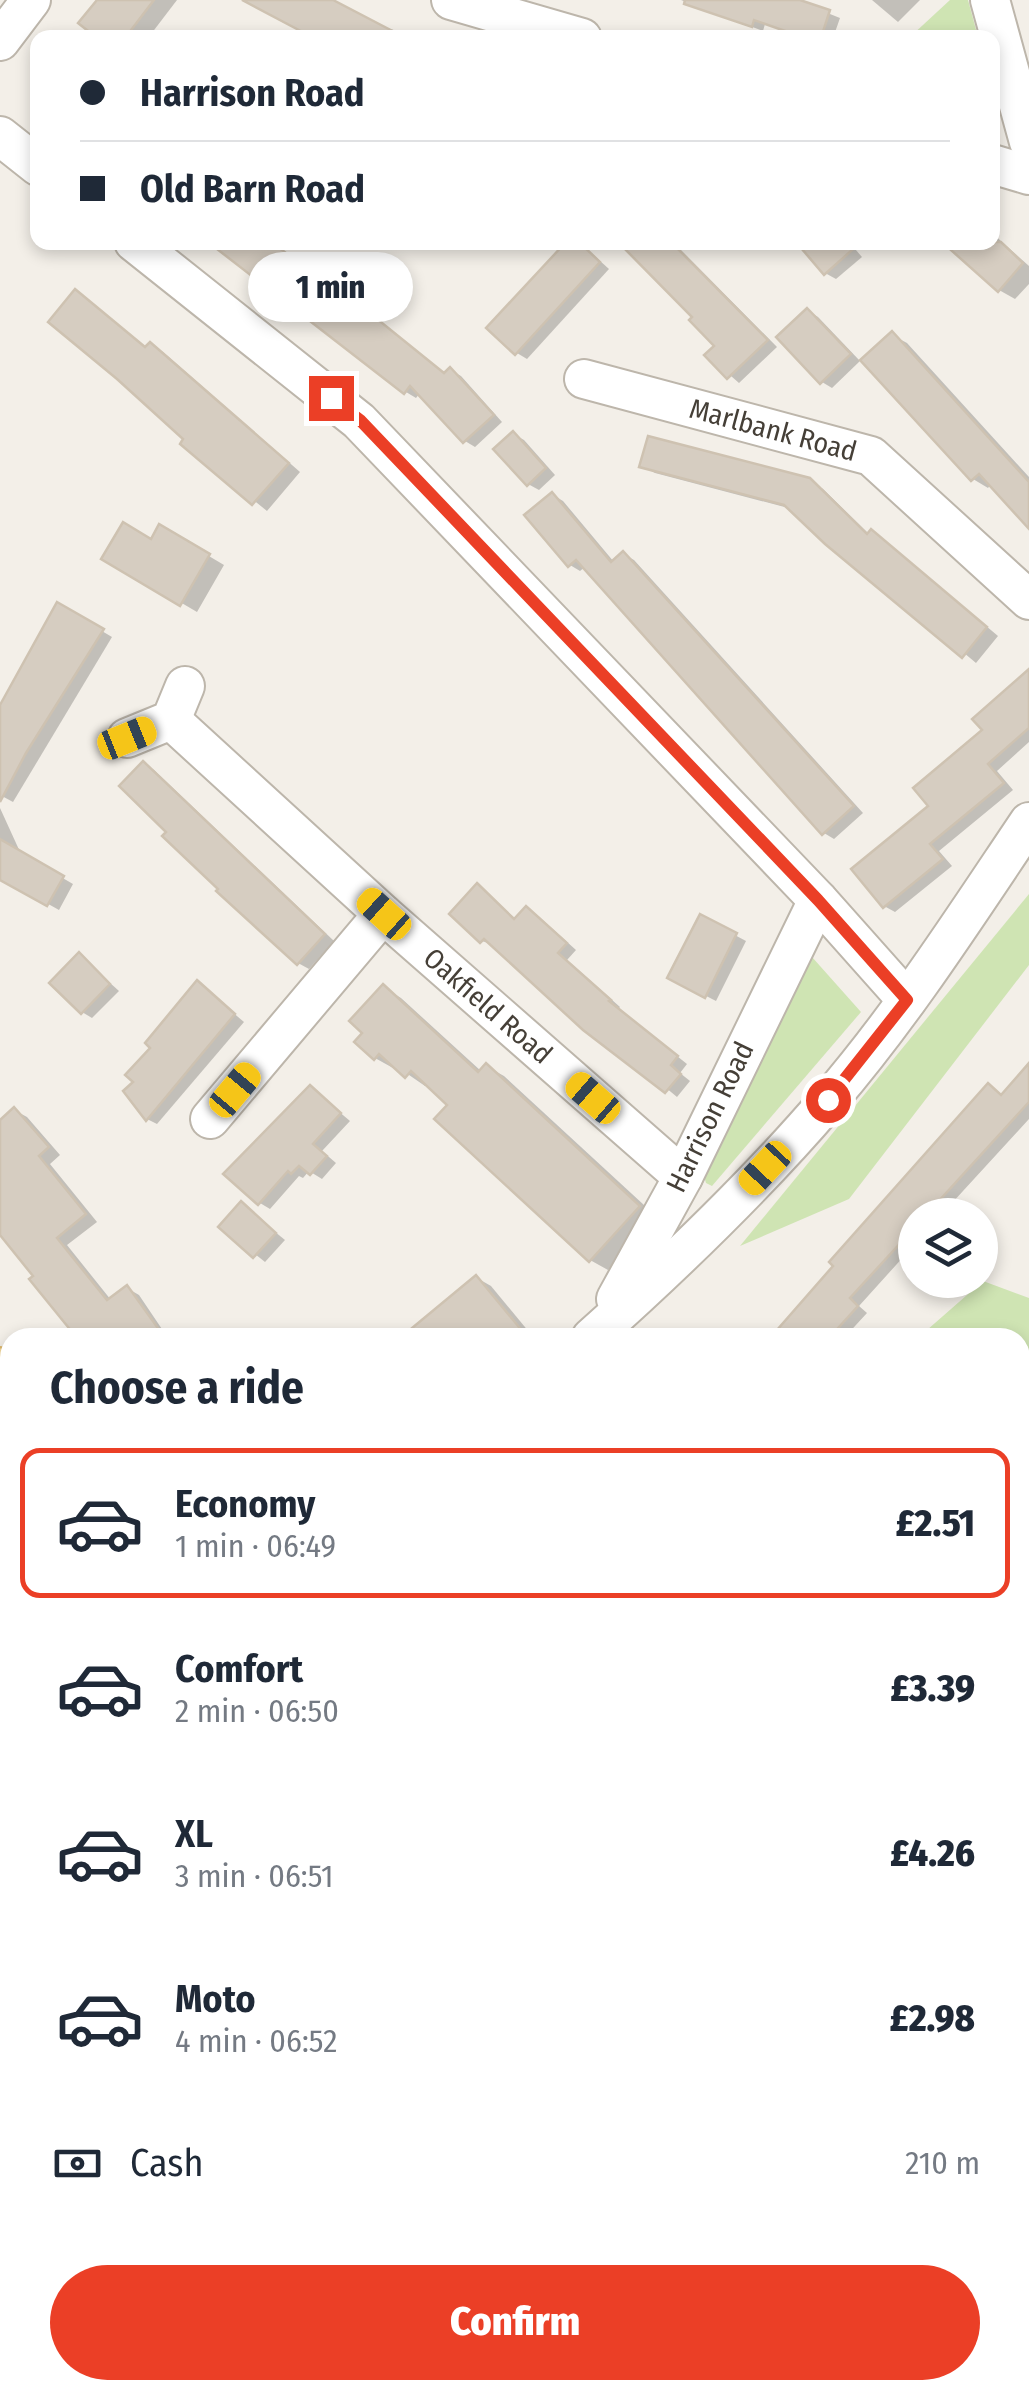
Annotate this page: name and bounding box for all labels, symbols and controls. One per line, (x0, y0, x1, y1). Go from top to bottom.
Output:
text: Harrison Road (140, 70, 365, 116)
text: Old Barn Road (140, 166, 365, 212)
callout: 1 min (248, 253, 414, 323)
text: 1 min (296, 268, 365, 306)
route end (309, 376, 354, 421)
street label: Marlbank Road (686, 392, 860, 468)
car (94, 713, 160, 763)
car (352, 883, 416, 945)
street label: Oakfield Road (417, 941, 559, 1071)
street label: Harrison Road (659, 1036, 761, 1198)
car (204, 1057, 266, 1123)
car (561, 1067, 625, 1129)
route start (806, 1078, 851, 1123)
car (734, 1136, 796, 1200)
map controls (898, 1198, 998, 1298)
button: layers (898, 1198, 998, 1298)
text: Choose a ride (50, 1361, 304, 1415)
icon: car (55, 1478, 145, 1568)
text: Economy (175, 1481, 315, 1527)
text: £2.51 (896, 1500, 975, 1546)
text: 1 min · 06:49 (175, 1527, 336, 1565)
icon: car (55, 1643, 145, 1733)
text: Comfort (175, 1646, 303, 1692)
text: £3.39 (890, 1665, 975, 1711)
text: 2 min · 06:50 (175, 1692, 339, 1730)
icon: car (55, 1808, 145, 1898)
text: XL (175, 1811, 213, 1857)
text: £4.26 (890, 1830, 975, 1876)
text: 3 min · 06:51 (175, 1857, 333, 1895)
icon: car (55, 1973, 145, 2063)
text: Moto (175, 1976, 256, 2022)
text: £2.98 (890, 1995, 975, 2041)
text: 4 min · 06:52 (175, 2022, 337, 2060)
icon: cash (50, 2136, 105, 2191)
text: Cash (130, 2140, 204, 2186)
text: 210 m (905, 2144, 980, 2182)
button: Confirm (50, 2265, 980, 2380)

